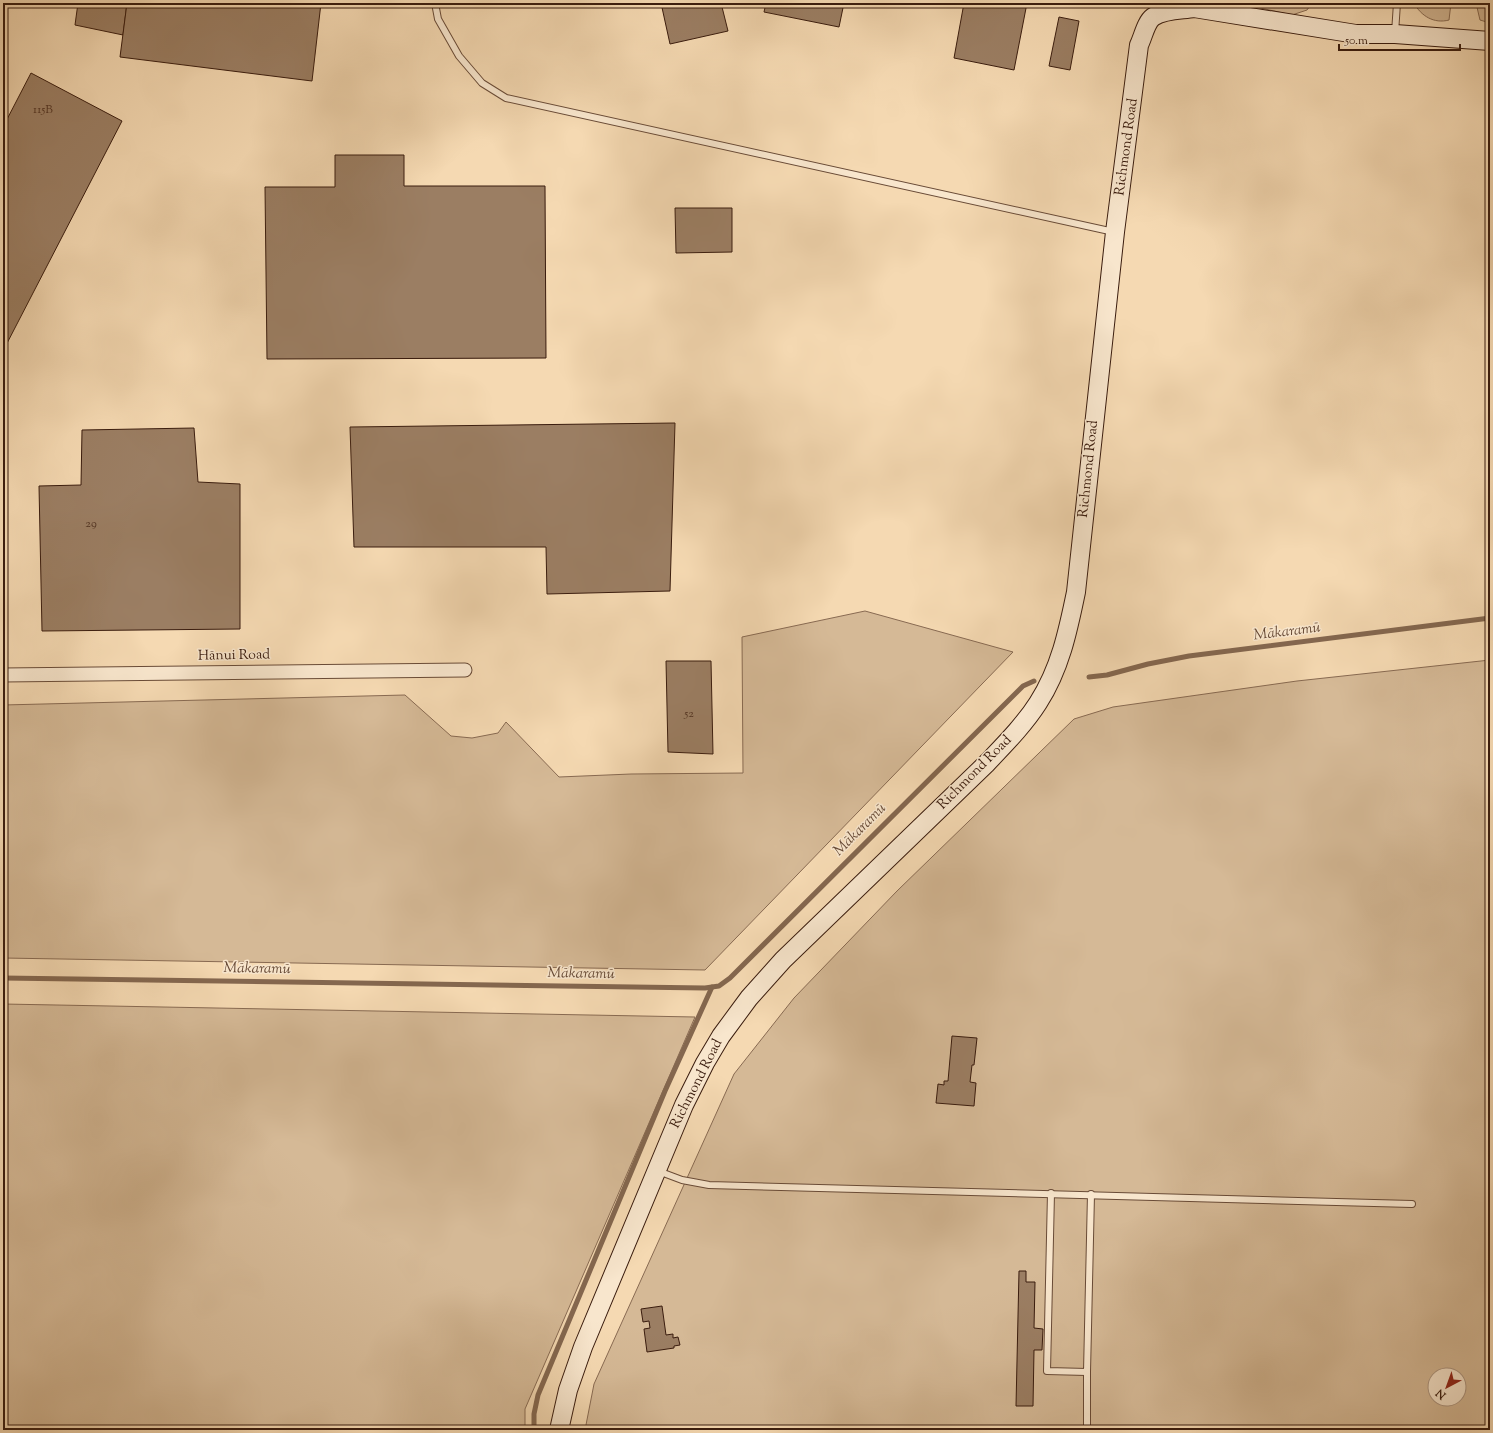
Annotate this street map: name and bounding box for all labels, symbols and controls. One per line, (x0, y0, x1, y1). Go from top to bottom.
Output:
scale bar (1339, 26, 1460, 52)
text: 50 m (1344, 32, 1368, 50)
street label: Richmond Road (1110, 97, 1144, 197)
house number: 115B (33, 101, 53, 119)
street label: Richmond Road (1074, 419, 1104, 519)
house number: 29 (85, 515, 97, 533)
water label: Mākaramū (1252, 617, 1322, 647)
street label: Hānui Road (198, 645, 270, 667)
house number: 52 (683, 705, 694, 723)
street label: Richmond Road (933, 731, 1017, 815)
water label: Mākaramū (829, 799, 891, 861)
water label: Mākaramū (223, 958, 291, 980)
water label: Mākaramū (547, 963, 615, 985)
street label: Richmond Road (666, 1036, 728, 1132)
north arrow (1427, 1367, 1467, 1407)
text: N (1432, 1385, 1450, 1403)

